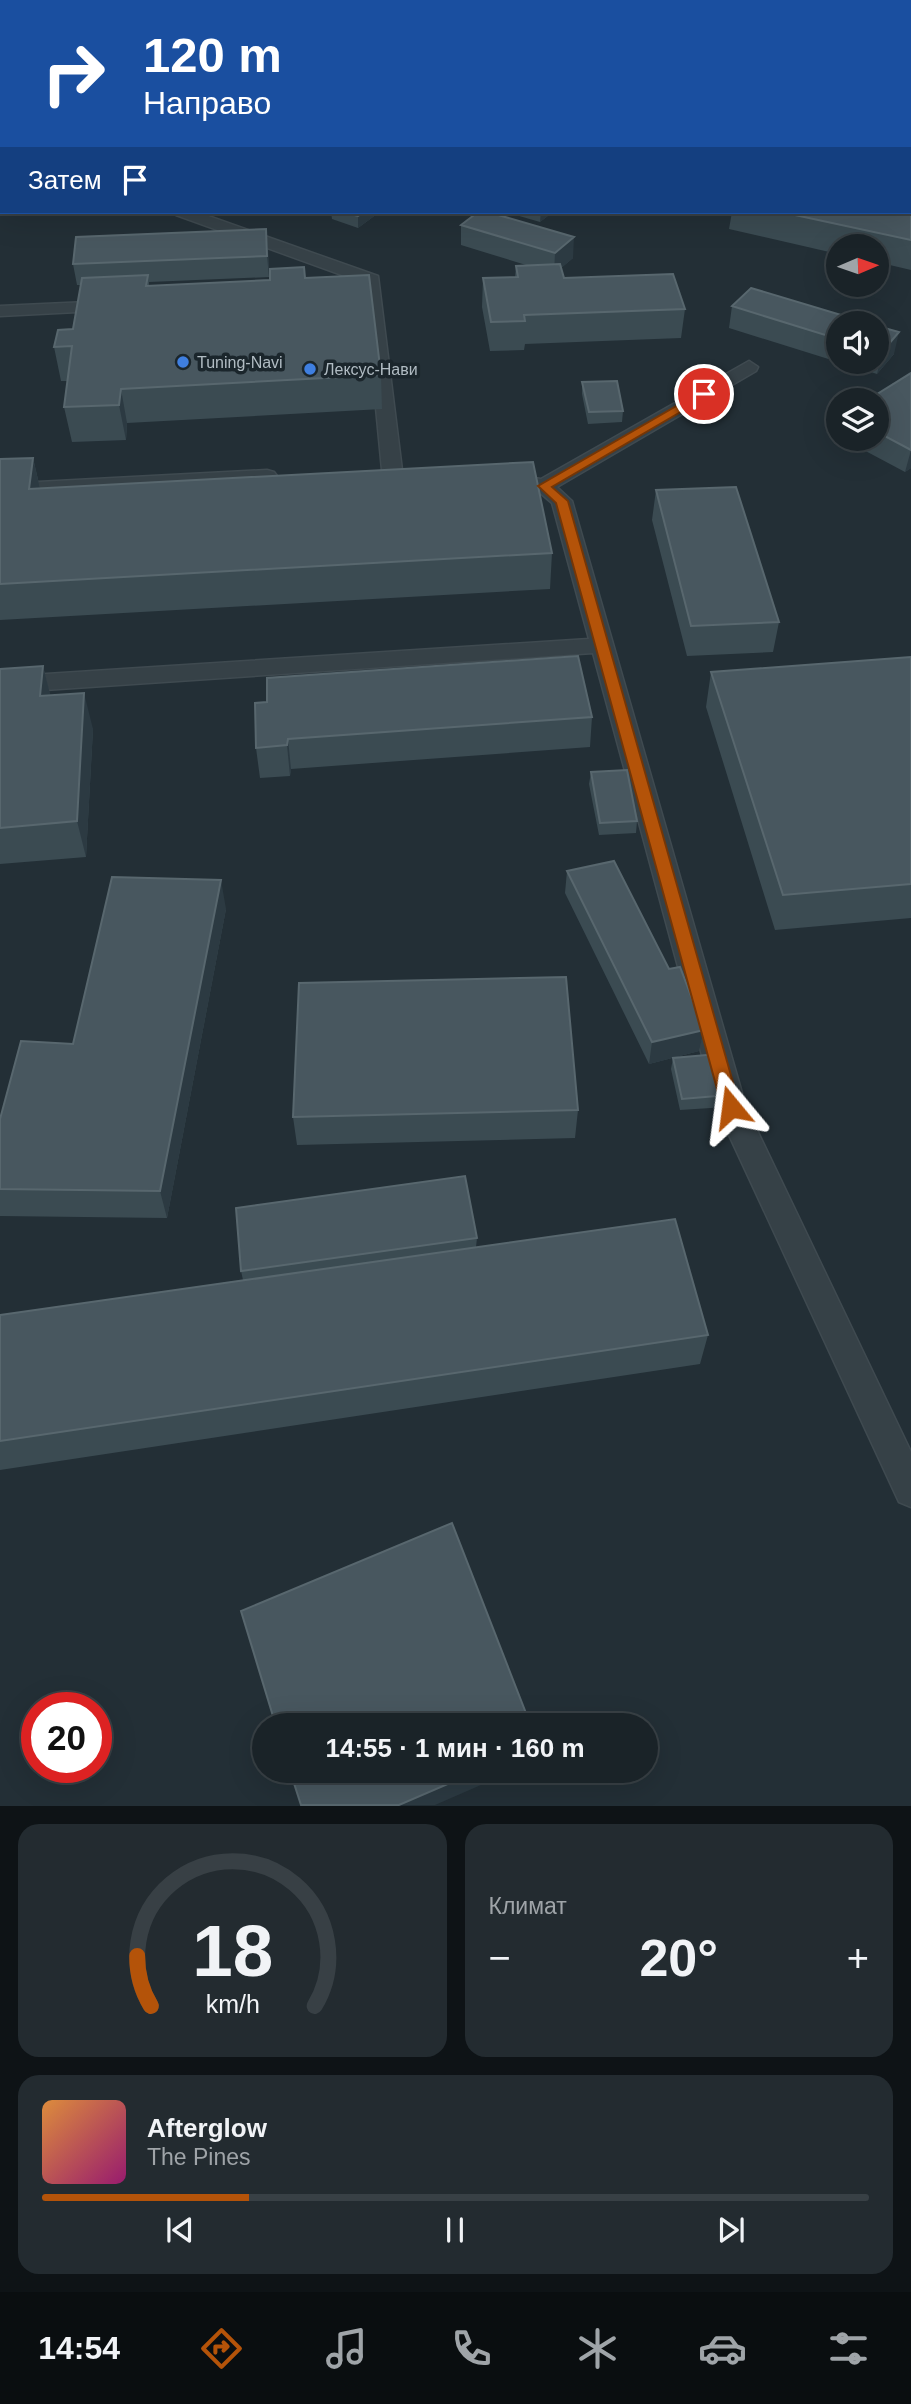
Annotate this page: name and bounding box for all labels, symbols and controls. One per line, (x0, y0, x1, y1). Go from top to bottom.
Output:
icon: right (28, 28, 119, 119)
text: 120 m (143, 28, 282, 82)
text: Направо (143, 85, 271, 121)
icon: arrive (116, 161, 154, 199)
text: Затем (28, 165, 102, 195)
north arrow (826, 234, 889, 298)
map controls (826, 234, 889, 451)
button: sound (826, 311, 889, 374)
marker: Tuning-Navi (175, 354, 191, 370)
place label: Tuning-Navi (197, 354, 283, 371)
marker: Лексус-Нави (302, 361, 318, 377)
place label: Лексус-Нави (324, 361, 418, 378)
pin (674, 364, 734, 424)
icon: arrive (685, 375, 723, 413)
button: layers (826, 388, 889, 451)
position arrow (694, 1070, 768, 1144)
speed limit sign: 20 (21, 1692, 112, 1783)
text: 14:55 · 1 мин · 160 m (325, 1733, 585, 1763)
text: Климат (489, 1893, 567, 1919)
text: 18 (192, 1911, 273, 1992)
text: 20° (639, 1929, 718, 1987)
text: − (489, 1937, 511, 1979)
text: + (847, 1937, 869, 1979)
text: km/h (205, 1990, 259, 2018)
text: Afterglow (147, 2113, 267, 2143)
text: The Pines (147, 2144, 251, 2170)
icon: previous (161, 2211, 199, 2249)
icon: pause (436, 2211, 474, 2249)
icon: next (712, 2211, 750, 2249)
icon: directions (197, 2324, 246, 2373)
icon: music (322, 2324, 371, 2373)
icon: phone (447, 2324, 496, 2373)
icon: climate (573, 2324, 622, 2373)
icon: car (698, 2324, 747, 2373)
icon: filters (824, 2324, 873, 2373)
text: 14:54 (38, 2330, 120, 2366)

